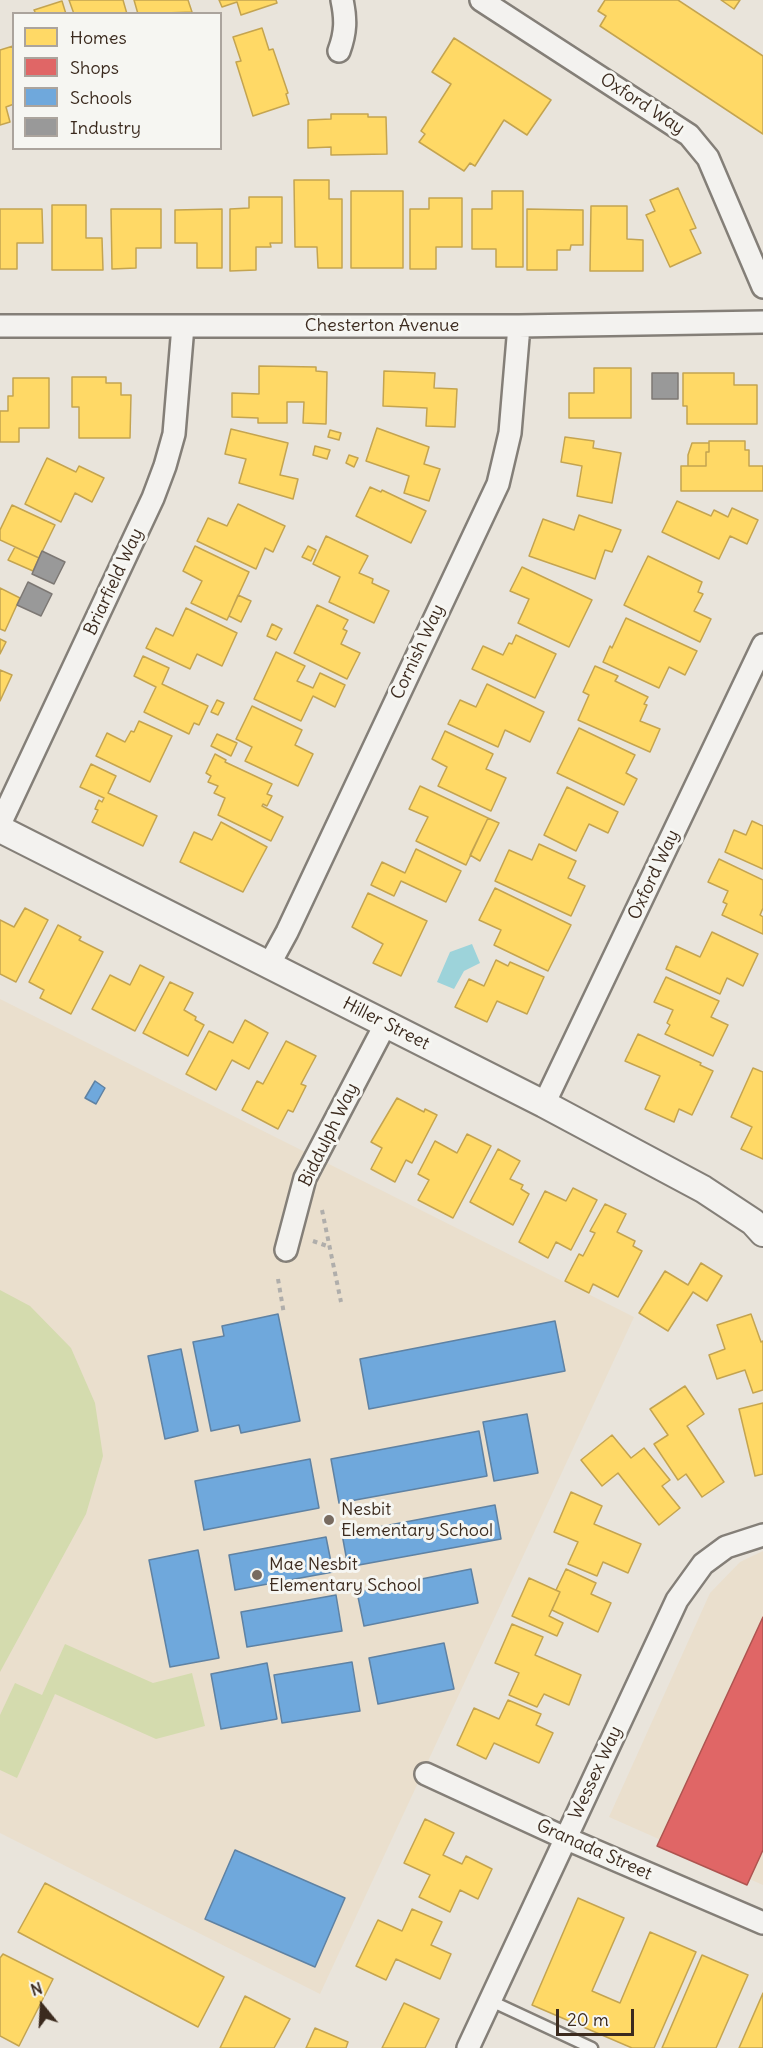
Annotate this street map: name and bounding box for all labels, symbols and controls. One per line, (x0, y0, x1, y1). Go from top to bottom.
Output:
legend (12, 12, 222, 150)
text: Homes (70, 26, 127, 49)
text: Shops (70, 56, 119, 79)
street label: Oxford Way (596, 69, 688, 139)
text: Schools (70, 86, 132, 109)
text: Industry (70, 116, 141, 139)
street label: Chesterton Avenue (305, 315, 459, 337)
street label: Briarfield Way (80, 525, 148, 639)
street label: Cornish Way (387, 601, 449, 703)
street label: Oxford Way (624, 827, 684, 923)
street label: Hiller Street (339, 993, 433, 1055)
street label: Biddulph Way (295, 1080, 363, 1190)
place label: Nesbit Elementary School (341, 1499, 493, 1541)
marker: Nesbit Elementary School (322, 1513, 336, 1527)
place label: Mae Nesbit Elementary School (269, 1554, 421, 1596)
marker: Mae Nesbit Elementary School (250, 1568, 264, 1582)
street label: Wessex Way (565, 1723, 627, 1823)
street label: Granada Street (533, 1815, 655, 1885)
north arrow (12, 1976, 72, 2036)
text: N (28, 1978, 45, 2000)
scale bar (559, 1997, 637, 2035)
text: 20 m (567, 2008, 609, 2031)

